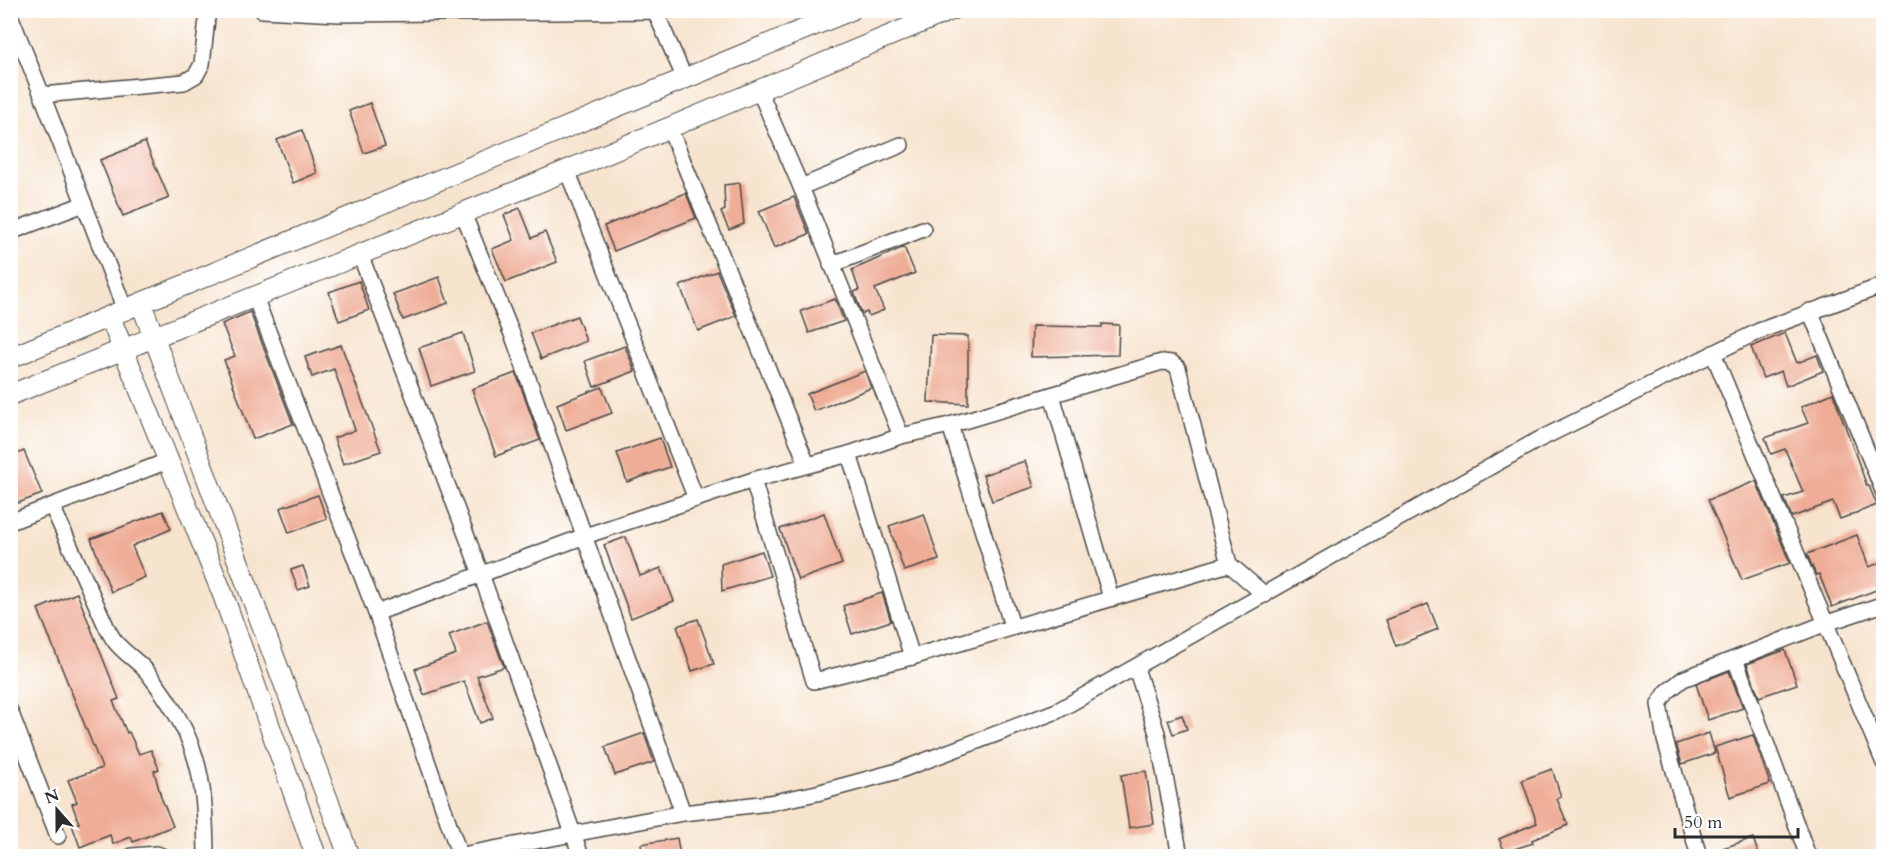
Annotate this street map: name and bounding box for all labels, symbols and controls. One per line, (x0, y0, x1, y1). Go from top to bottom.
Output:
north arrow (27, 780, 87, 840)
text: N (42, 784, 63, 810)
scale bar (1675, 801, 1798, 839)
text: 50 m (1684, 810, 1723, 835)

